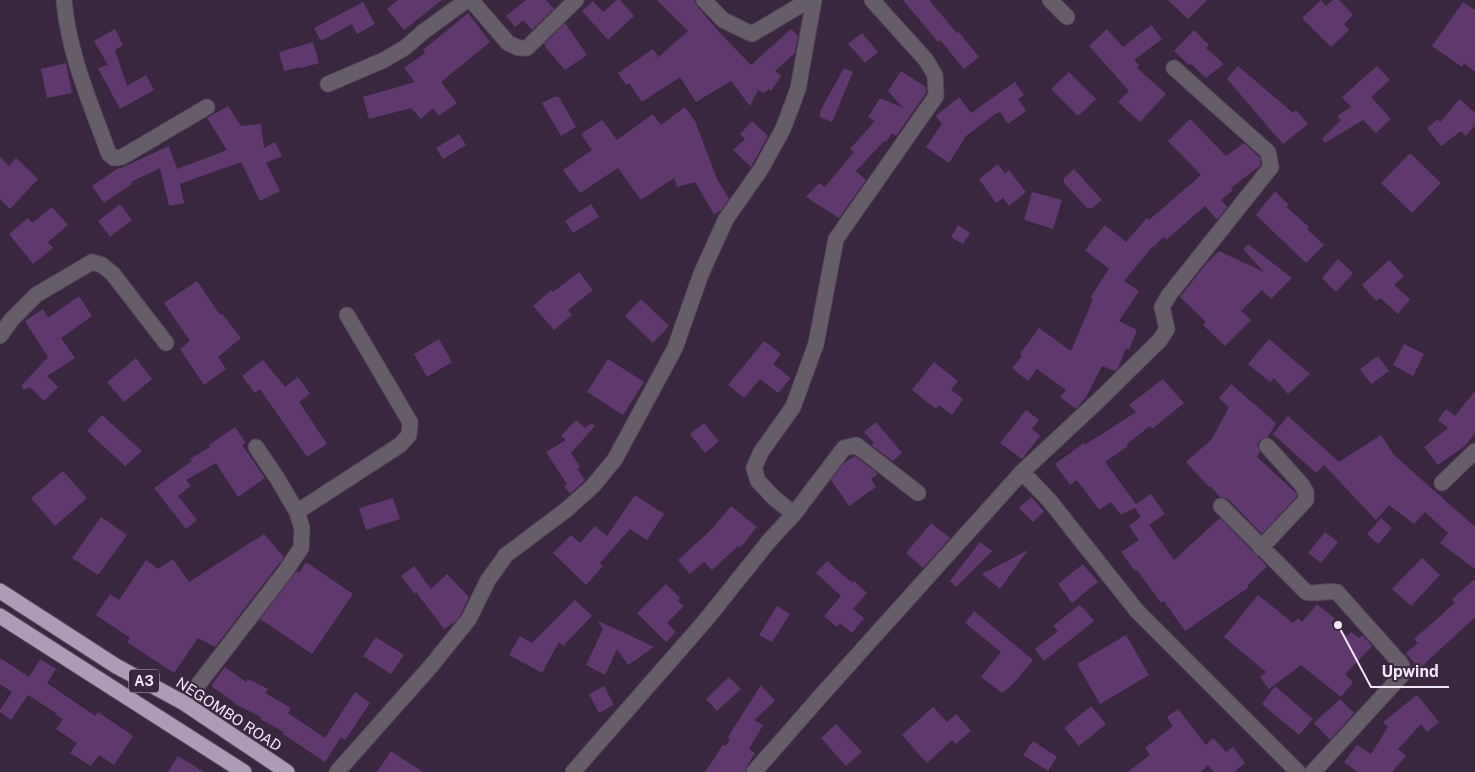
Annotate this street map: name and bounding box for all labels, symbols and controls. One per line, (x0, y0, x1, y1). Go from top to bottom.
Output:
callout: Upwind (1371, 656, 1449, 687)
text: Upwind (1381, 662, 1439, 681)
road number: A3 (129, 669, 159, 692)
street label: NEGOMBO ROAD (173, 674, 285, 754)

